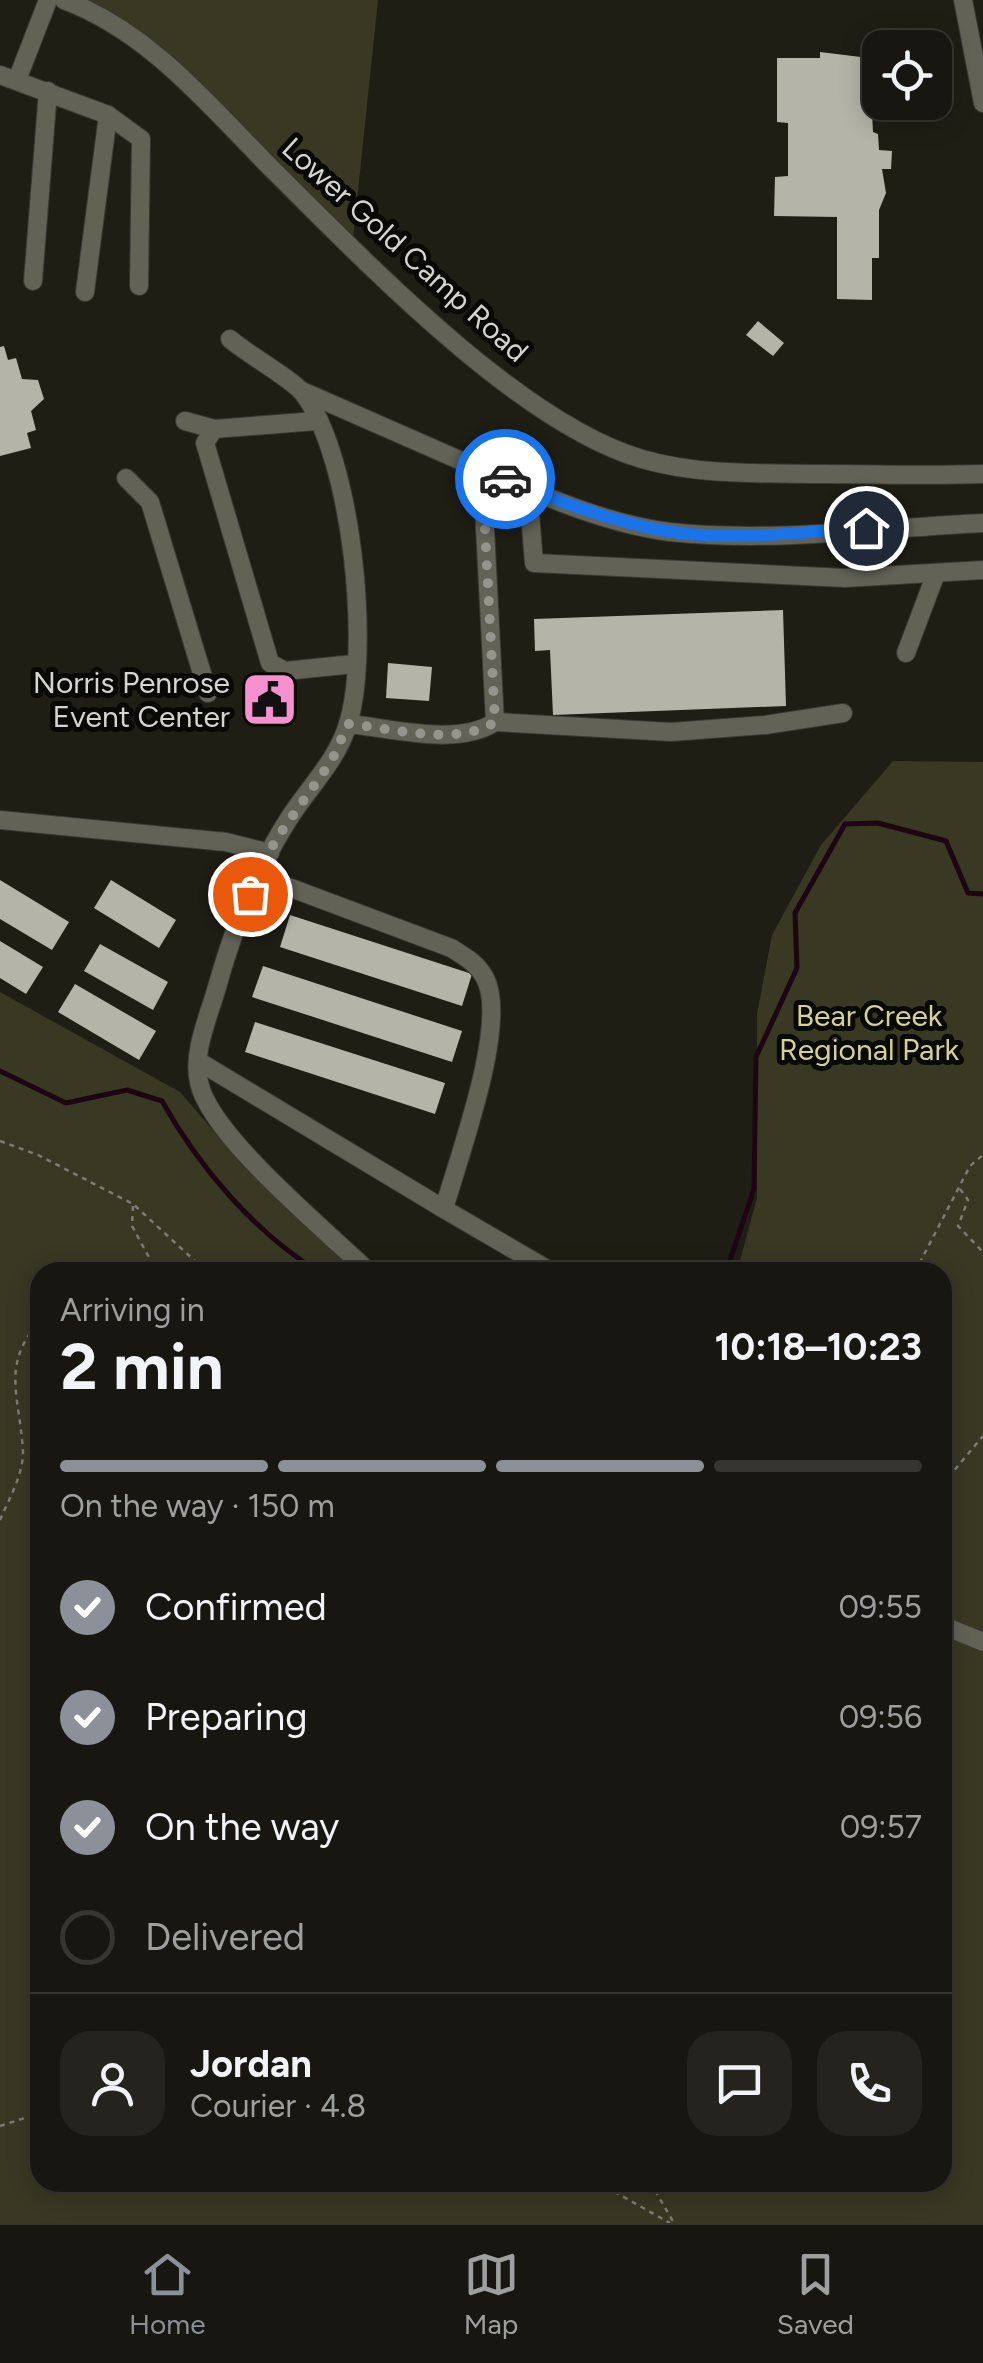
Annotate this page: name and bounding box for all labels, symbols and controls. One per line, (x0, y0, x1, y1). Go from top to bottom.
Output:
map controls (862, 30, 952, 120)
button: locate (862, 30, 952, 120)
street label: Lower Gold Camp Road (275, 129, 536, 370)
courier (455, 429, 555, 529)
icon: car (478, 452, 533, 507)
pin (824, 486, 909, 571)
icon: home (839, 501, 894, 556)
place label: Norris Penrose Event Center (33, 664, 230, 735)
public building icon: Norris Penrose Event Center (239, 670, 299, 730)
pin (208, 852, 293, 937)
icon: bag (223, 867, 278, 922)
park label: Bear Creek Regional Park (779, 997, 960, 1068)
text: Arriving in (60, 1291, 205, 1329)
text: 10:18–10:23 (714, 1324, 922, 1370)
text: 2 min (60, 1327, 224, 1405)
text: On the way · 150 m (60, 1487, 335, 1525)
icon: check (60, 1580, 115, 1635)
text: Confirmed (145, 1584, 327, 1630)
text: 09:55 (838, 1588, 922, 1626)
icon: check (60, 1690, 115, 1745)
text: Preparing (145, 1694, 307, 1740)
text: 09:56 (839, 1698, 922, 1736)
icon: check (60, 1800, 115, 1855)
text: On the way (145, 1804, 339, 1850)
text: 09:57 (840, 1808, 922, 1846)
text: Delivered (145, 1914, 305, 1960)
button: person (60, 2031, 165, 2136)
button: chat (687, 2031, 792, 2136)
button: phone (817, 2031, 922, 2136)
text: Jordan (190, 2041, 312, 2087)
text: Courier · 4.8 (190, 2087, 366, 2125)
tab: Home (129, 2247, 205, 2341)
tab: Map (464, 2247, 519, 2341)
tab: Saved (777, 2247, 854, 2341)

